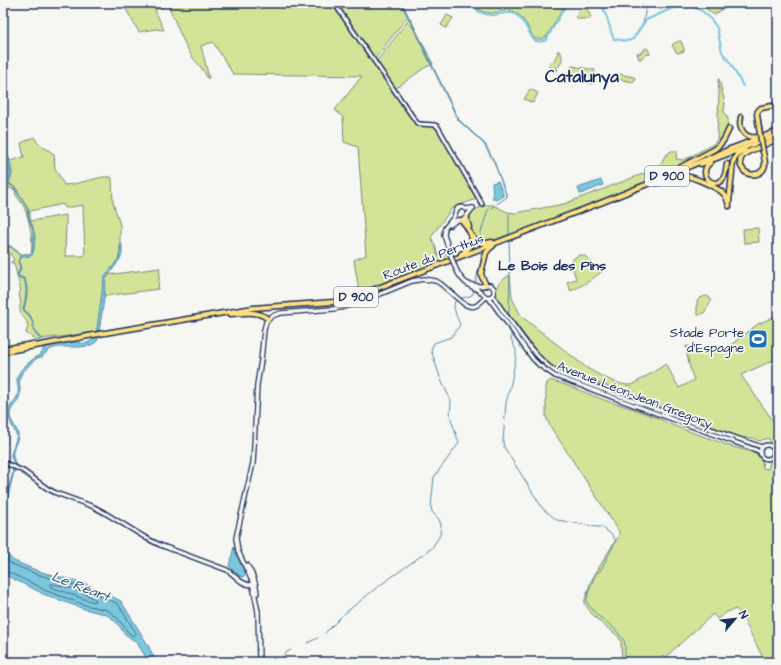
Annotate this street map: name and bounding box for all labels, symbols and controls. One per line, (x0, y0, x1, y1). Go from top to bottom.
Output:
district label: Catalunya (545, 65, 619, 90)
road number: D 900 (645, 166, 689, 186)
street label: Route du Perthus (380, 229, 487, 284)
district label: Le Bois des Pins (498, 256, 606, 276)
road number: D 900 (334, 287, 378, 307)
place label: Stade Porte d'Espagne (670, 324, 744, 358)
sports icon: Stade Porte d'Espagne (747, 328, 769, 350)
street label: Avenue Léon-Jean Gregory (554, 357, 715, 434)
water label: Le Réart (49, 567, 114, 608)
north arrow (715, 599, 755, 639)
text: N (735, 608, 752, 621)

